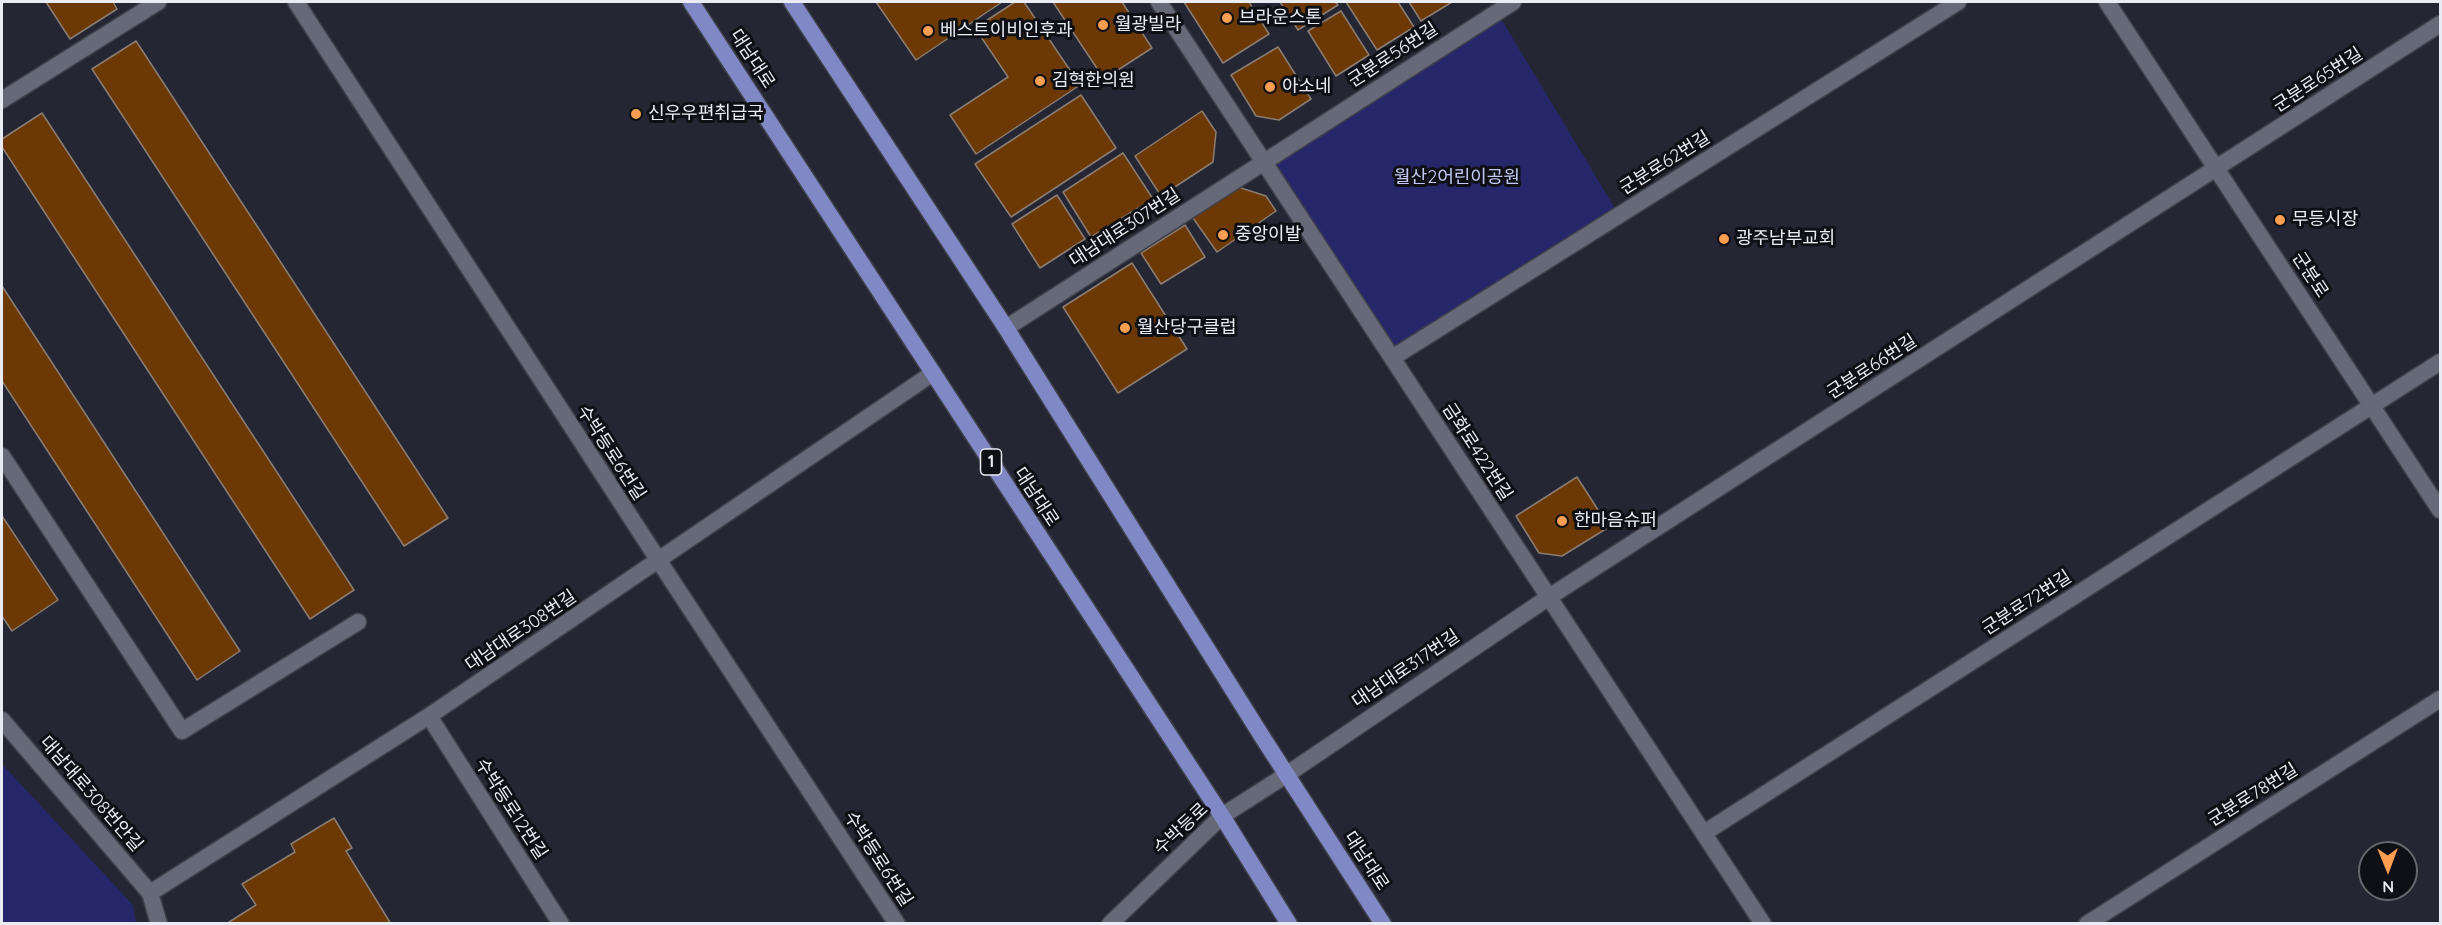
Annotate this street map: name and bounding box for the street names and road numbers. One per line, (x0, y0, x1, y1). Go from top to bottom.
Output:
street label: 군분로56번길 (1344, 18, 1442, 92)
street label: 대남대로 (725, 25, 779, 93)
street label: 군분로65번길 (2269, 43, 2367, 117)
street label: 군분로62번길 (1616, 127, 1714, 199)
street label: 대남대로307번길 (1066, 184, 1184, 272)
street label: 군분로 (2287, 248, 2333, 302)
street label: 군분로66번길 (1823, 330, 1921, 404)
street label: 금화로422번길 (1437, 399, 1517, 505)
street label: 수박등로6번길 (572, 401, 650, 505)
road number: 1 (980, 449, 1002, 475)
street label: 대남대로 (1009, 463, 1063, 531)
street label: 군분로72번길 (1978, 566, 2076, 640)
street label: 대남대로308번길 (461, 586, 581, 676)
street label: 대남대로317번길 (1348, 625, 1464, 713)
street label: 대남대로308번안길 (35, 732, 147, 856)
street label: 수박등로12번길 (470, 754, 552, 864)
street label: 군분로78번길 (2204, 759, 2302, 831)
street label: 수박등로 (1149, 799, 1213, 859)
street label: 수박등로6번길 (839, 807, 917, 911)
street label: 대남대로 (1339, 827, 1393, 895)

